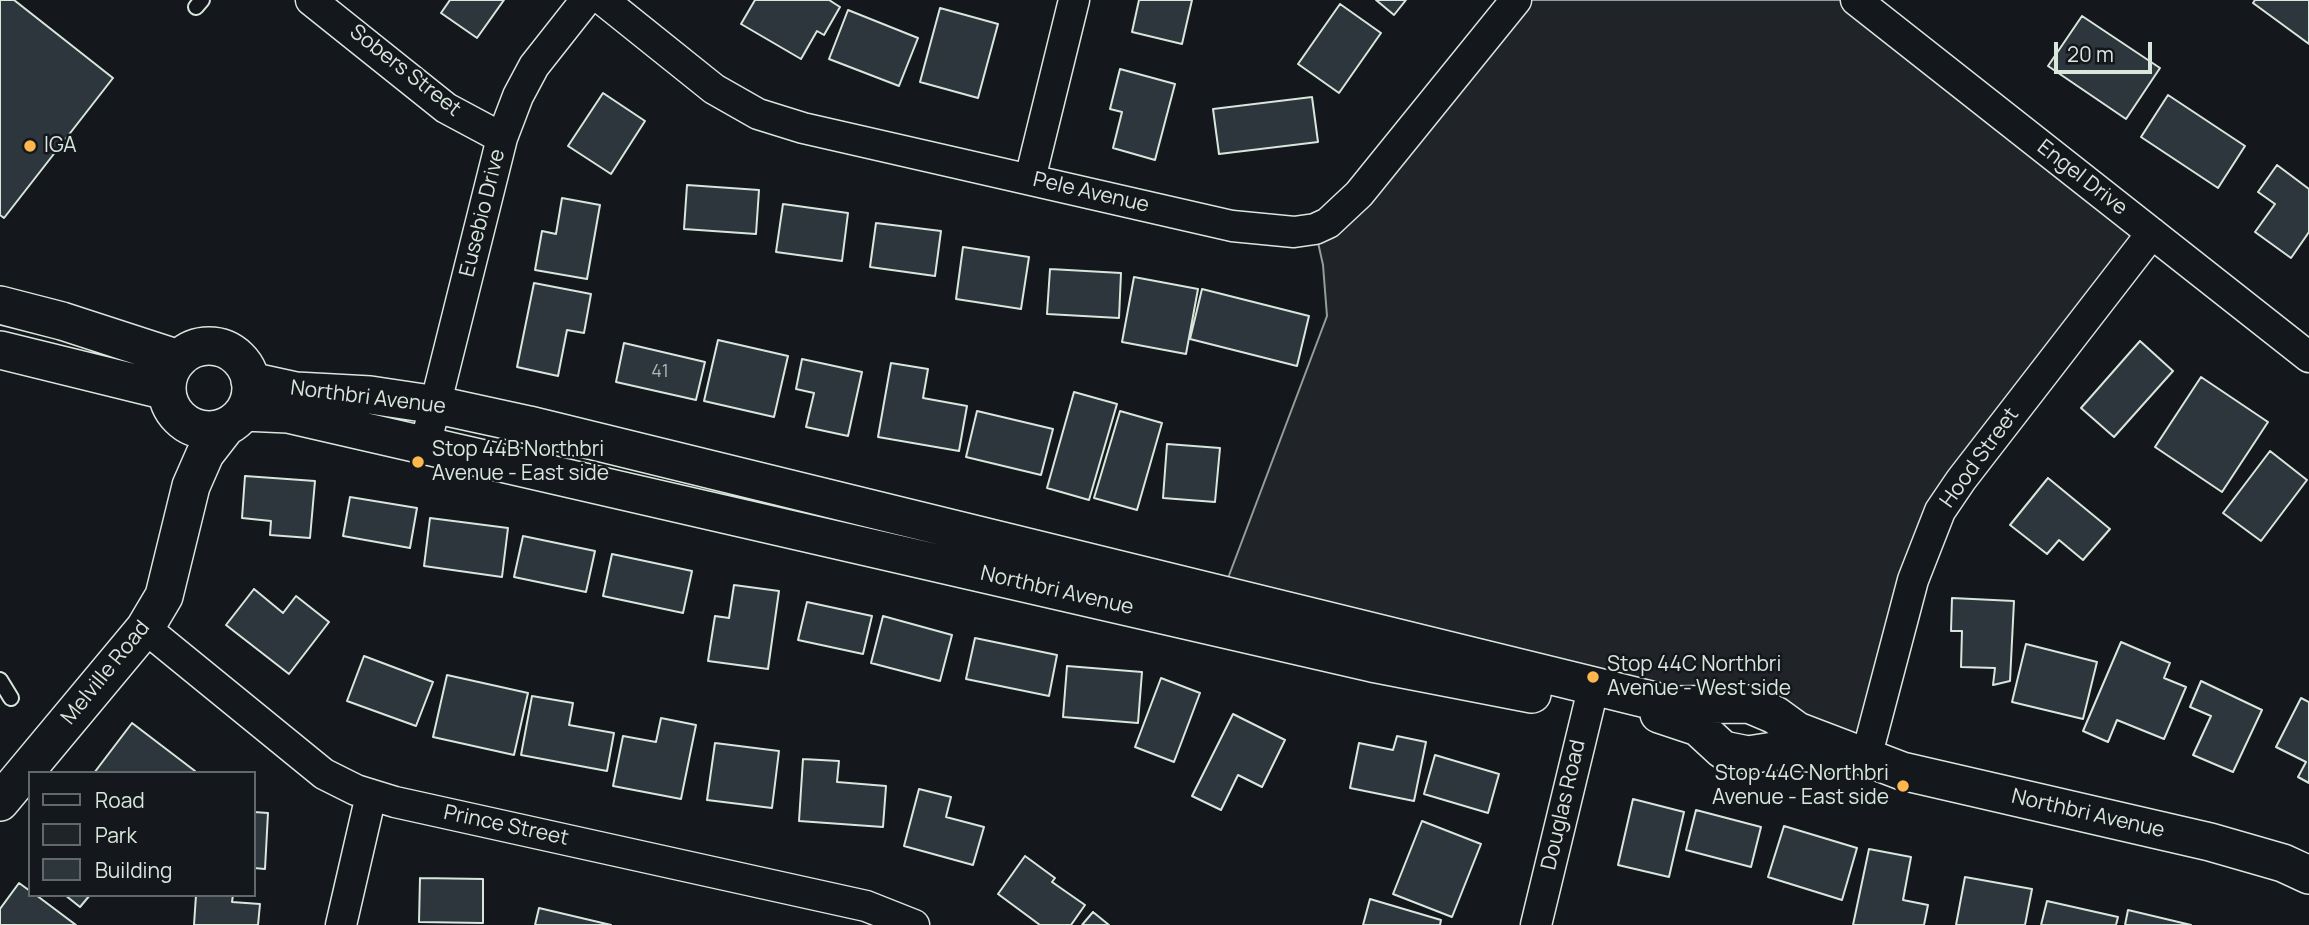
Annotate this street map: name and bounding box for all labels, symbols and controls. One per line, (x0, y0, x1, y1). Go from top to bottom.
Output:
street label: Sobers Street (344, 20, 466, 122)
scale bar (2057, 28, 2155, 72)
text: 20 m (2067, 40, 2114, 68)
place label: IGA (44, 133, 77, 159)
street label: Engel Drive (2032, 135, 2132, 221)
marker: IGA (22, 138, 38, 154)
street label: Eusebio Drive (455, 146, 511, 280)
street label: Pele Avenue (1031, 167, 1151, 219)
house number: 41 (651, 361, 669, 383)
street label: Northbri Avenue (289, 376, 447, 420)
street label: Hood Street (1935, 403, 2025, 513)
place label: Stop 44B Northbri Avenue - East side (432, 437, 609, 487)
marker: Stop 44B Northbri Avenue - East side (410, 454, 426, 470)
street label: Northbri Avenue (978, 561, 1136, 621)
street label: Melville Road (56, 616, 156, 730)
place label: Stop 44C Northbri Avenue - West side (1607, 652, 1791, 702)
marker: Stop 44C Northbri Avenue - West side (1585, 669, 1601, 685)
street label: Douglas Road (1537, 737, 1591, 873)
place label: Stop 44C Northbri Avenue - East side (1712, 761, 1889, 811)
legend (28, 771, 256, 897)
marker: Stop 44C Northbri Avenue - East side (1895, 778, 1911, 794)
street label: Northbri Avenue (2009, 784, 2167, 844)
text: Road (95, 786, 145, 814)
street label: Prince Street (441, 800, 571, 852)
text: Park (95, 821, 137, 849)
text: Building (95, 856, 172, 884)

